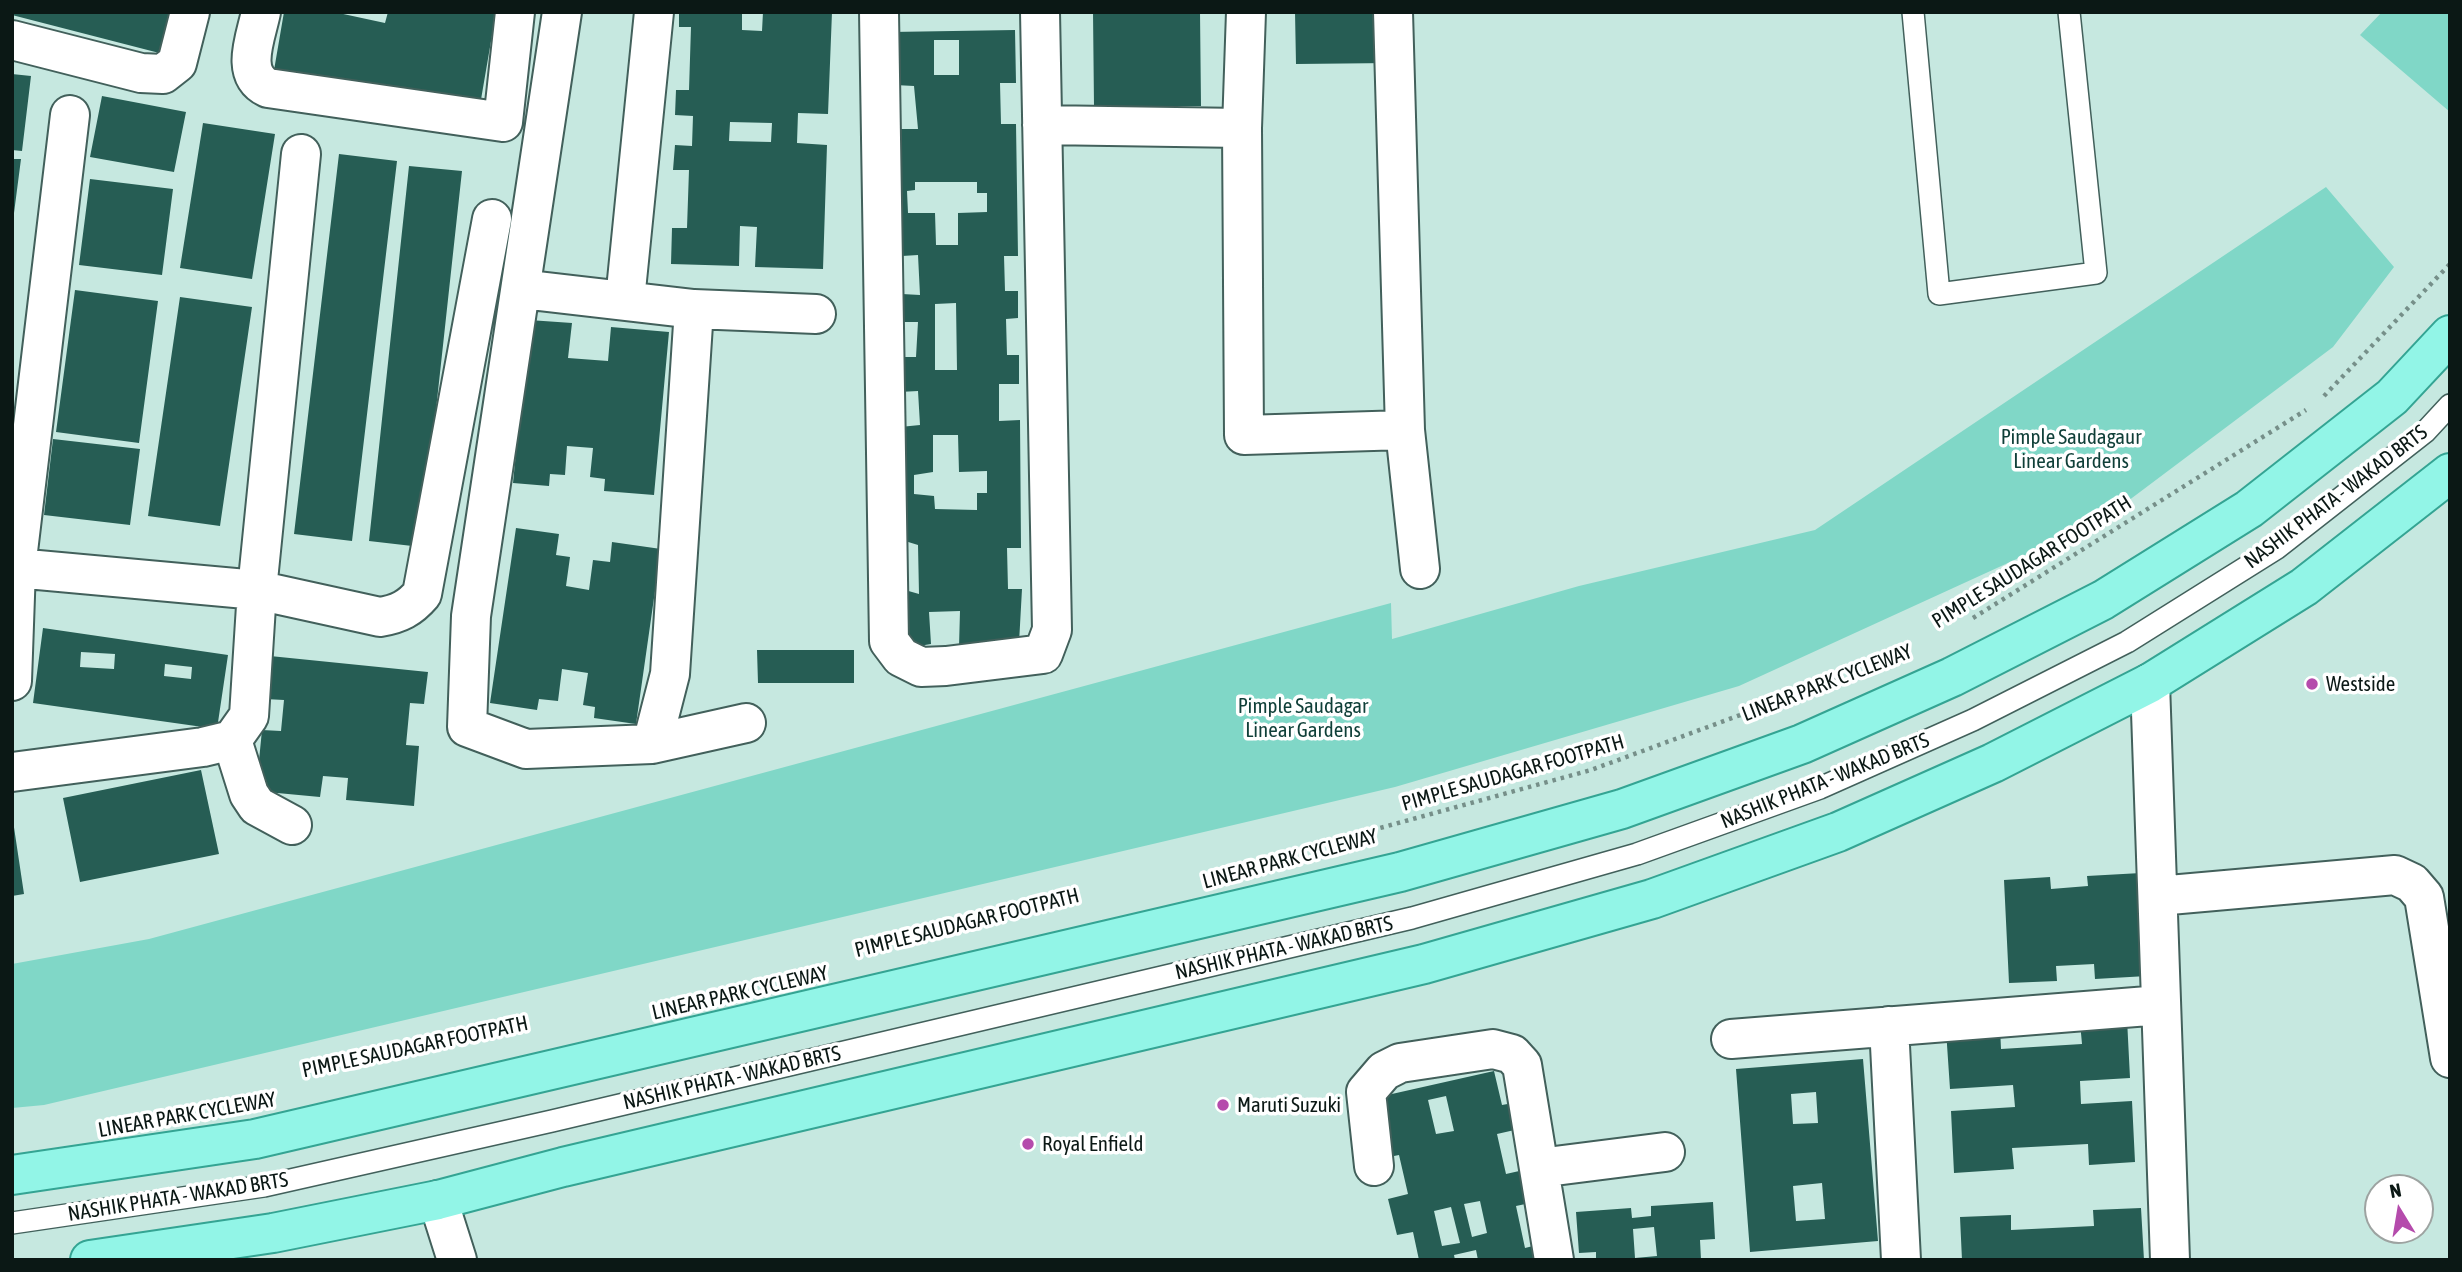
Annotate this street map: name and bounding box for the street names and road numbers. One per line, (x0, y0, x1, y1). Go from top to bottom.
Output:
street label: NASHIK PHATA - WAKAD BRTS (2240, 420, 2432, 574)
street label: PIMPLE SAUDAGAR FOOTPATH (1928, 490, 2136, 634)
street label: LINEAR PARK CYCLEWAY (1738, 639, 1916, 727)
street label: NASHIK PHATA - WAKAD BRTS (1717, 728, 1933, 834)
street label: PIMPLE SAUDAGAR FOOTPATH (1399, 729, 1627, 817)
street label: LINEAR PARK CYCLEWAY (1200, 824, 1380, 894)
street label: PIMPLE SAUDAGAR FOOTPATH (852, 883, 1082, 963)
street label: NASHIK PHATA - WAKAD BRTS (1173, 911, 1395, 985)
street label: LINEAR PARK CYCLEWAY (649, 960, 831, 1026)
street label: PIMPLE SAUDAGAR FOOTPATH (300, 1011, 530, 1083)
street label: NASHIK PHATA - WAKAD BRTS (621, 1041, 843, 1115)
street label: LINEAR PARK CYCLEWAY (96, 1087, 278, 1143)
street label: NASHIK PHATA - WAKAD BRTS (66, 1167, 290, 1227)

